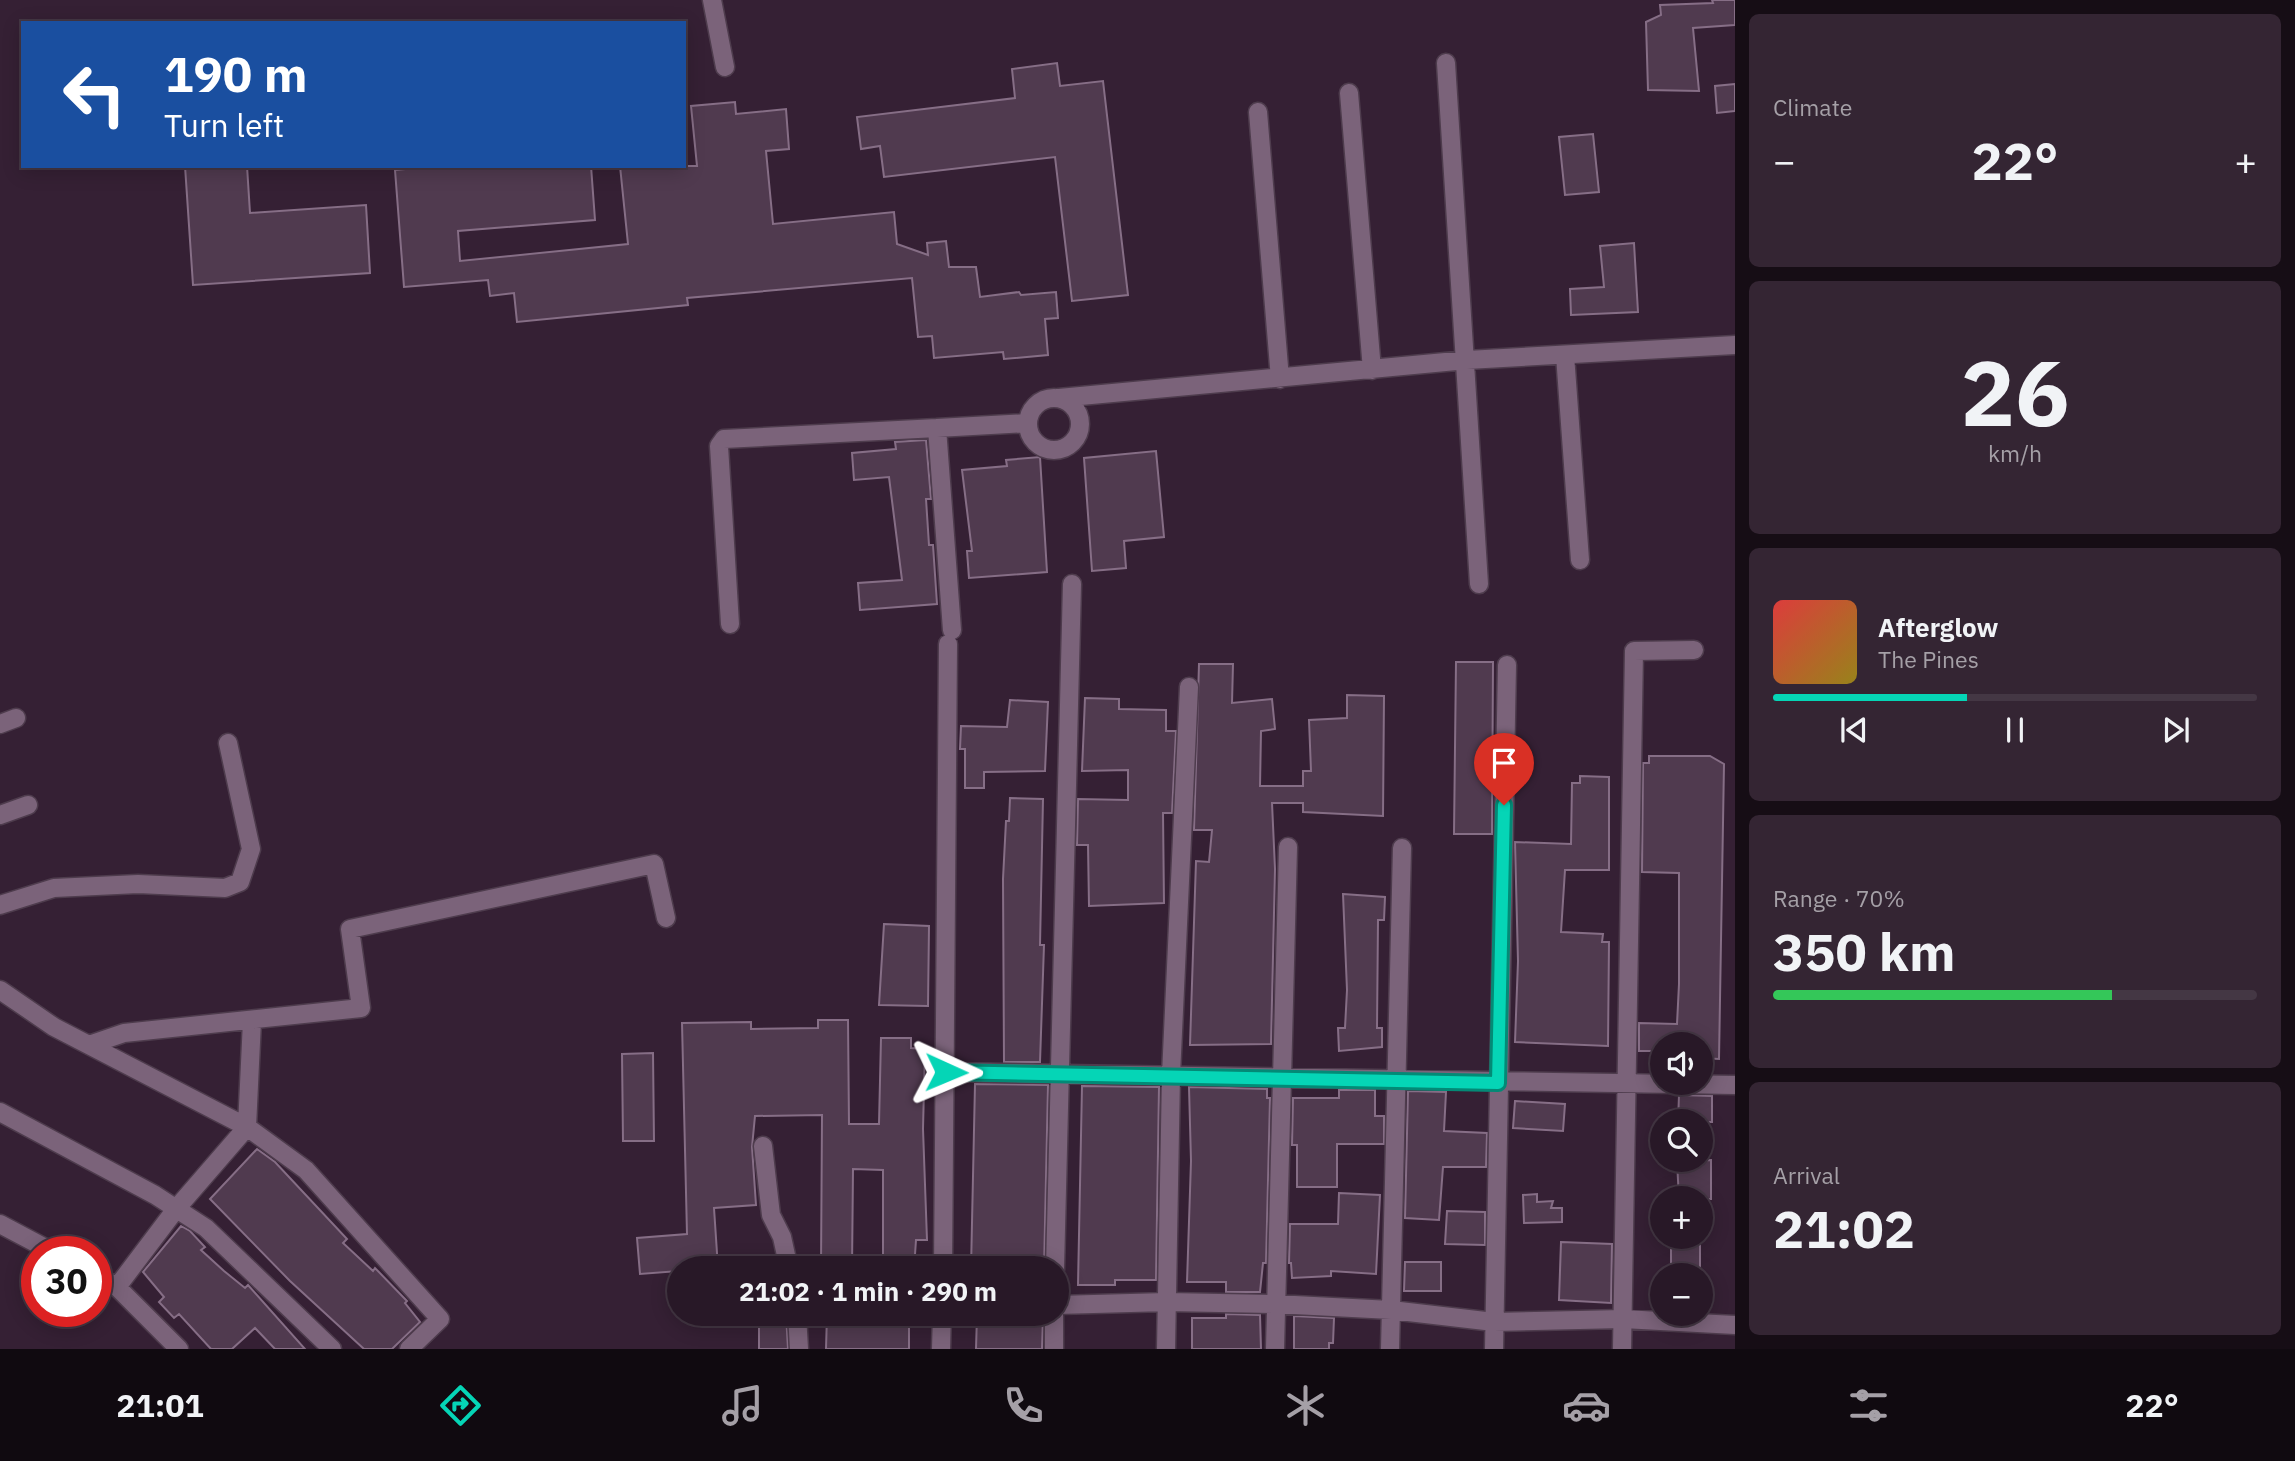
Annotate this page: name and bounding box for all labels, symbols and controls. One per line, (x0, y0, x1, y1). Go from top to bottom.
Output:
text: 190 m (164, 42, 308, 105)
icon: left (49, 49, 140, 140)
text: Climate (1773, 92, 1852, 122)
text: Turn left (164, 104, 284, 146)
text: 22° (1972, 127, 2058, 194)
text: − (1773, 136, 1796, 185)
text: + (2234, 136, 2257, 185)
text: 26 (1960, 333, 2070, 451)
text: km/h (1988, 438, 2042, 468)
text: Afterglow (1878, 610, 1998, 644)
text: The Pines (1878, 644, 1979, 674)
icon: previous (1835, 711, 1873, 749)
icon: pause (1996, 711, 2034, 749)
icon: next (2157, 711, 2195, 749)
pin (1474, 733, 1534, 805)
icon: arrive (1485, 744, 1523, 782)
text: Range · 70% (1773, 883, 1905, 913)
text: 350 km (1773, 918, 1955, 985)
map controls (1650, 1032, 1713, 1326)
button: sound (1650, 1032, 1713, 1095)
position arrow (909, 1035, 983, 1109)
button: search (1650, 1109, 1713, 1172)
text: Arrival (1773, 1160, 1840, 1190)
button: + (1650, 1186, 1713, 1249)
text: 21:02 (1773, 1195, 1915, 1262)
speed limit sign: 30 (21, 1236, 112, 1327)
button: − (1650, 1263, 1713, 1326)
text: 21:02 · 1 min · 290 m (739, 1274, 997, 1308)
icon: directions (436, 1381, 485, 1430)
icon: music (718, 1381, 767, 1430)
icon: phone (999, 1381, 1048, 1430)
icon: climate (1281, 1381, 1330, 1430)
icon: car (1562, 1381, 1611, 1430)
icon: filters (1844, 1381, 1893, 1430)
text: 21:01 (116, 1384, 204, 1426)
text: 22° (2125, 1384, 2179, 1426)

